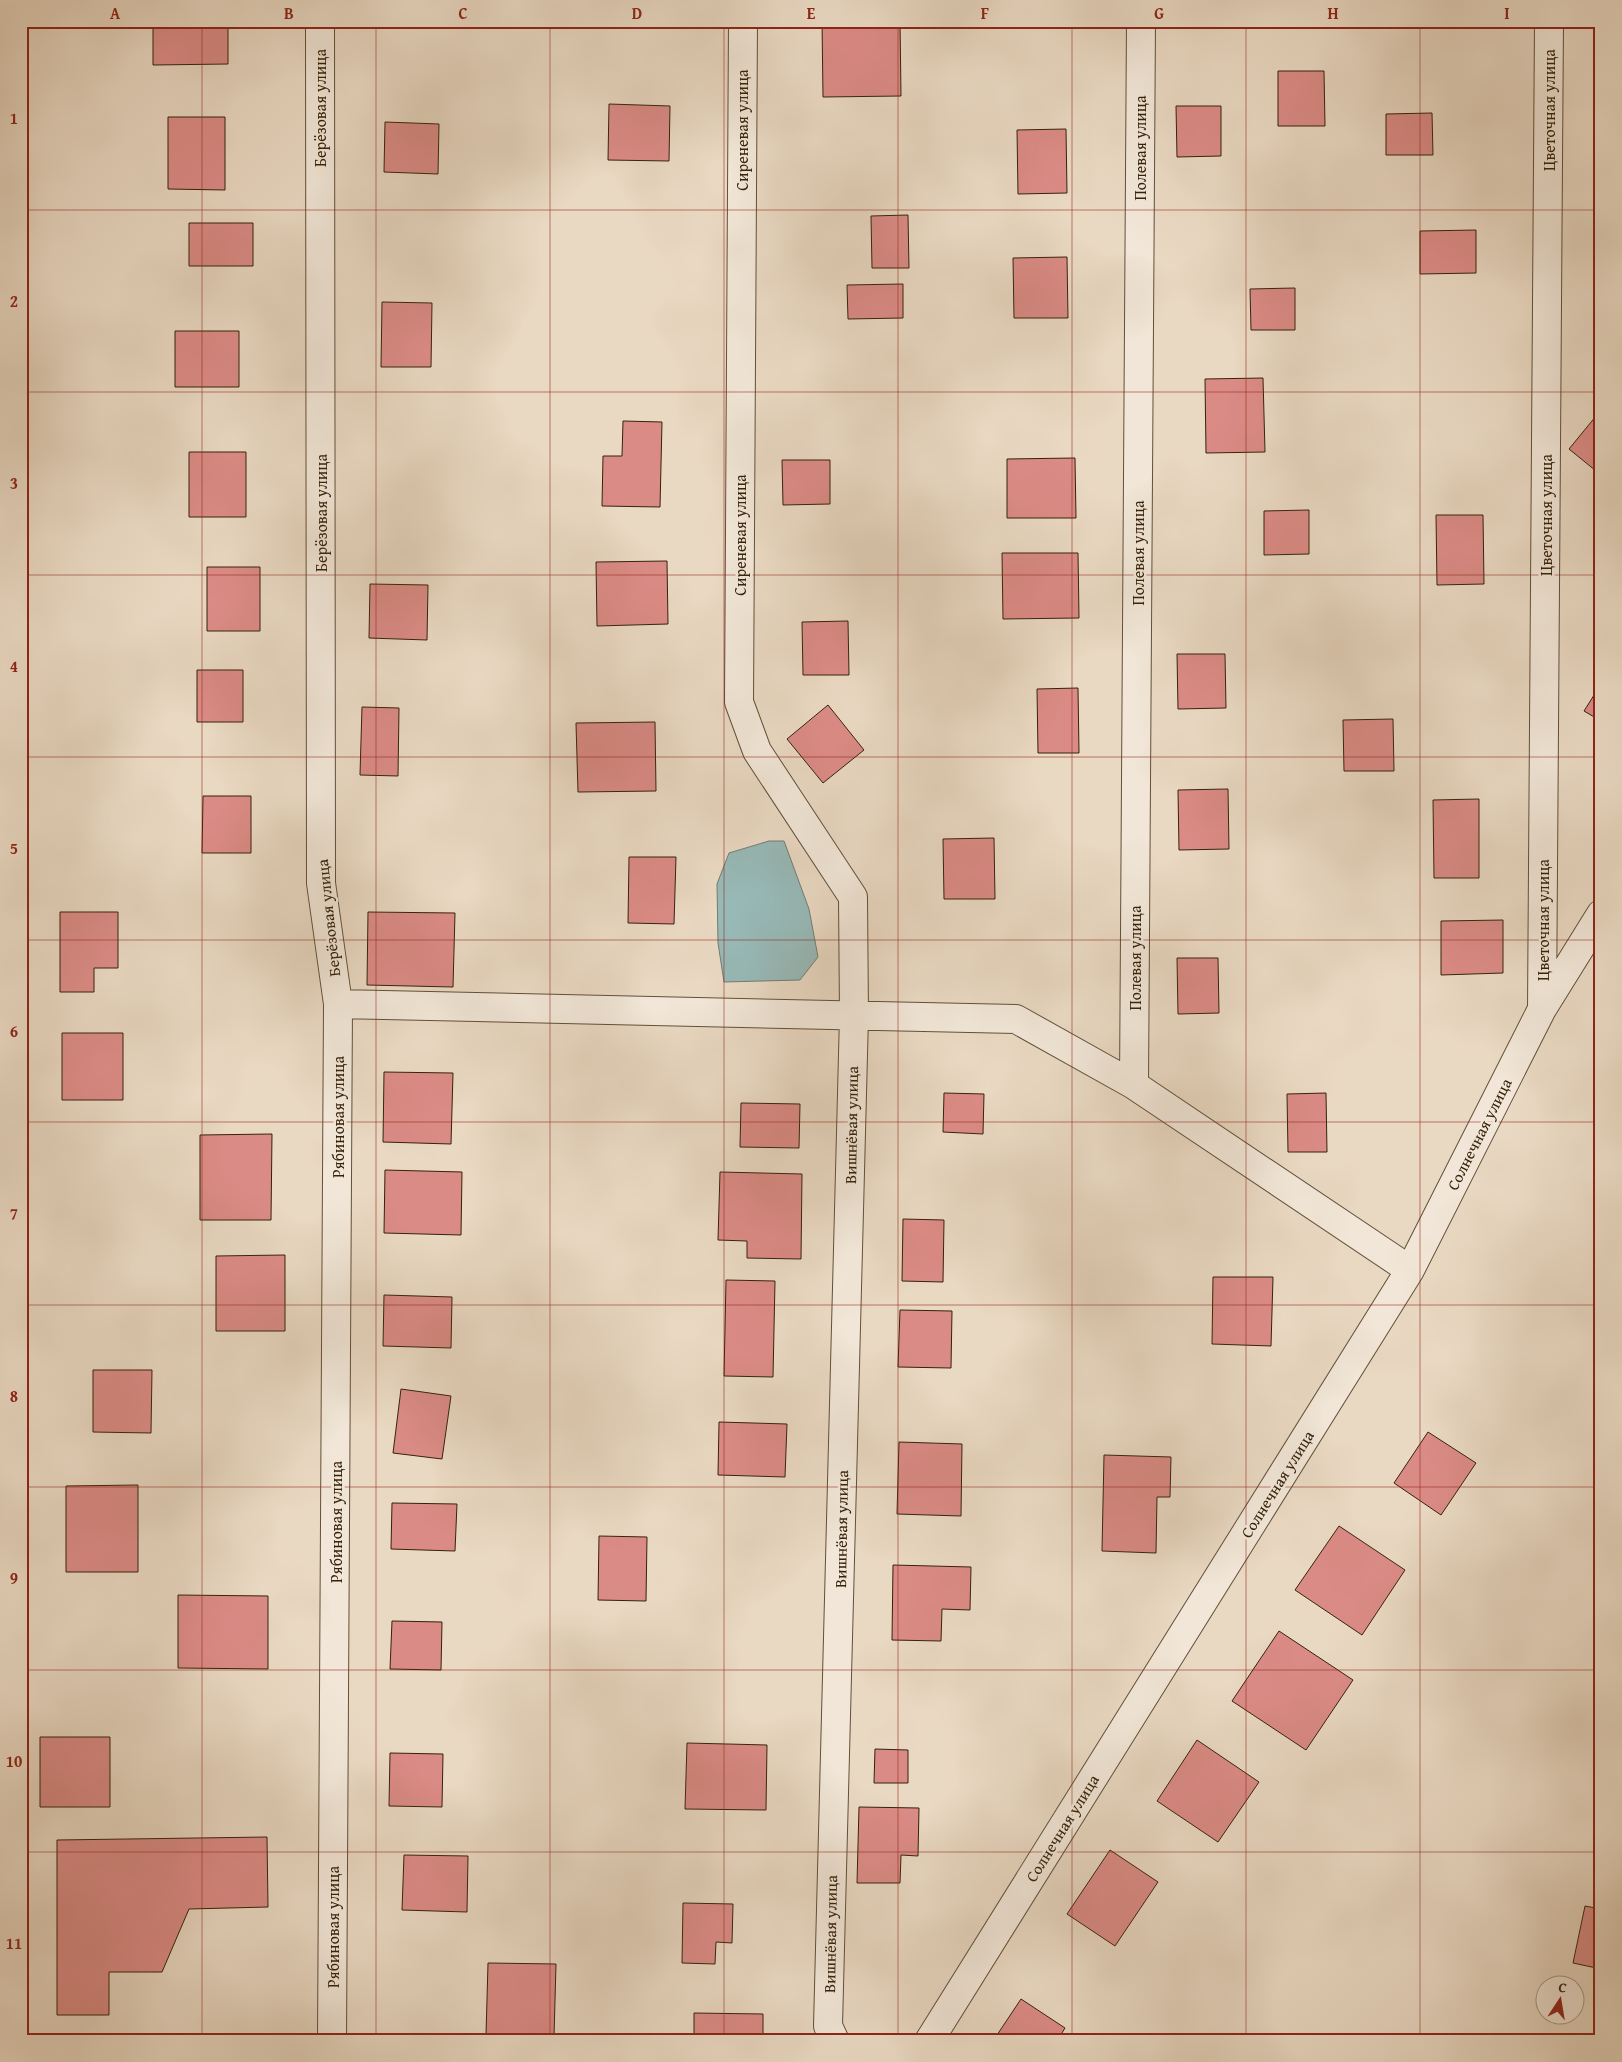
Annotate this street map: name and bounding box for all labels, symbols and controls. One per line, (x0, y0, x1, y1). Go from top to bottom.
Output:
text: A (110, 1, 121, 25)
text: B (284, 1, 294, 25)
text: C (458, 1, 468, 25)
text: D (632, 1, 642, 25)
text: E (807, 1, 816, 25)
text: F (981, 1, 989, 25)
text: G (1154, 1, 1164, 25)
text: H (1327, 1, 1339, 25)
text: I (1504, 1, 1510, 25)
street label: Берёзовая улица (308, 49, 332, 167)
street label: Цветочная улица (1537, 49, 1561, 171)
street label: Сиреневая улица (730, 69, 754, 191)
street label: Полевая улица (1128, 95, 1152, 201)
text: 1 (10, 106, 18, 130)
text: 2 (10, 289, 18, 313)
street label: Берёзовая улица (309, 454, 333, 572)
street label: Цветочная улица (1534, 454, 1558, 576)
text: 3 (10, 471, 18, 495)
street label: Сиреневая улица (728, 474, 752, 596)
street label: Полевая улица (1126, 500, 1150, 606)
text: 4 (10, 654, 18, 678)
text: 5 (10, 836, 18, 860)
street label: Берёзовая улица (310, 858, 346, 978)
street label: Цветочная улица (1531, 859, 1555, 981)
street label: Полевая улица (1123, 905, 1147, 1011)
text: 6 (10, 1019, 18, 1043)
street label: Рябиновая улица (326, 1056, 350, 1178)
street label: Вишнёвая улица (838, 1066, 864, 1184)
street label: Солнечная улица (1440, 1074, 1518, 1194)
text: 7 (10, 1201, 18, 1225)
text: 8 (10, 1384, 18, 1408)
street label: Солнечная улица (1234, 1425, 1320, 1542)
street label: Рябиновая улица (324, 1461, 348, 1583)
street label: Вишнёвая улица (828, 1470, 854, 1588)
text: 9 (10, 1566, 18, 1590)
text: 10 (6, 1749, 22, 1773)
street label: Солнечная улица (1019, 1769, 1105, 1886)
street label: Рябиновая улица (321, 1866, 345, 1988)
street label: Вишнёвая улица (817, 1875, 843, 1993)
text: 11 (6, 1931, 22, 1955)
north arrow (1534, 1974, 1584, 2024)
text: С (1557, 1977, 1569, 1998)

